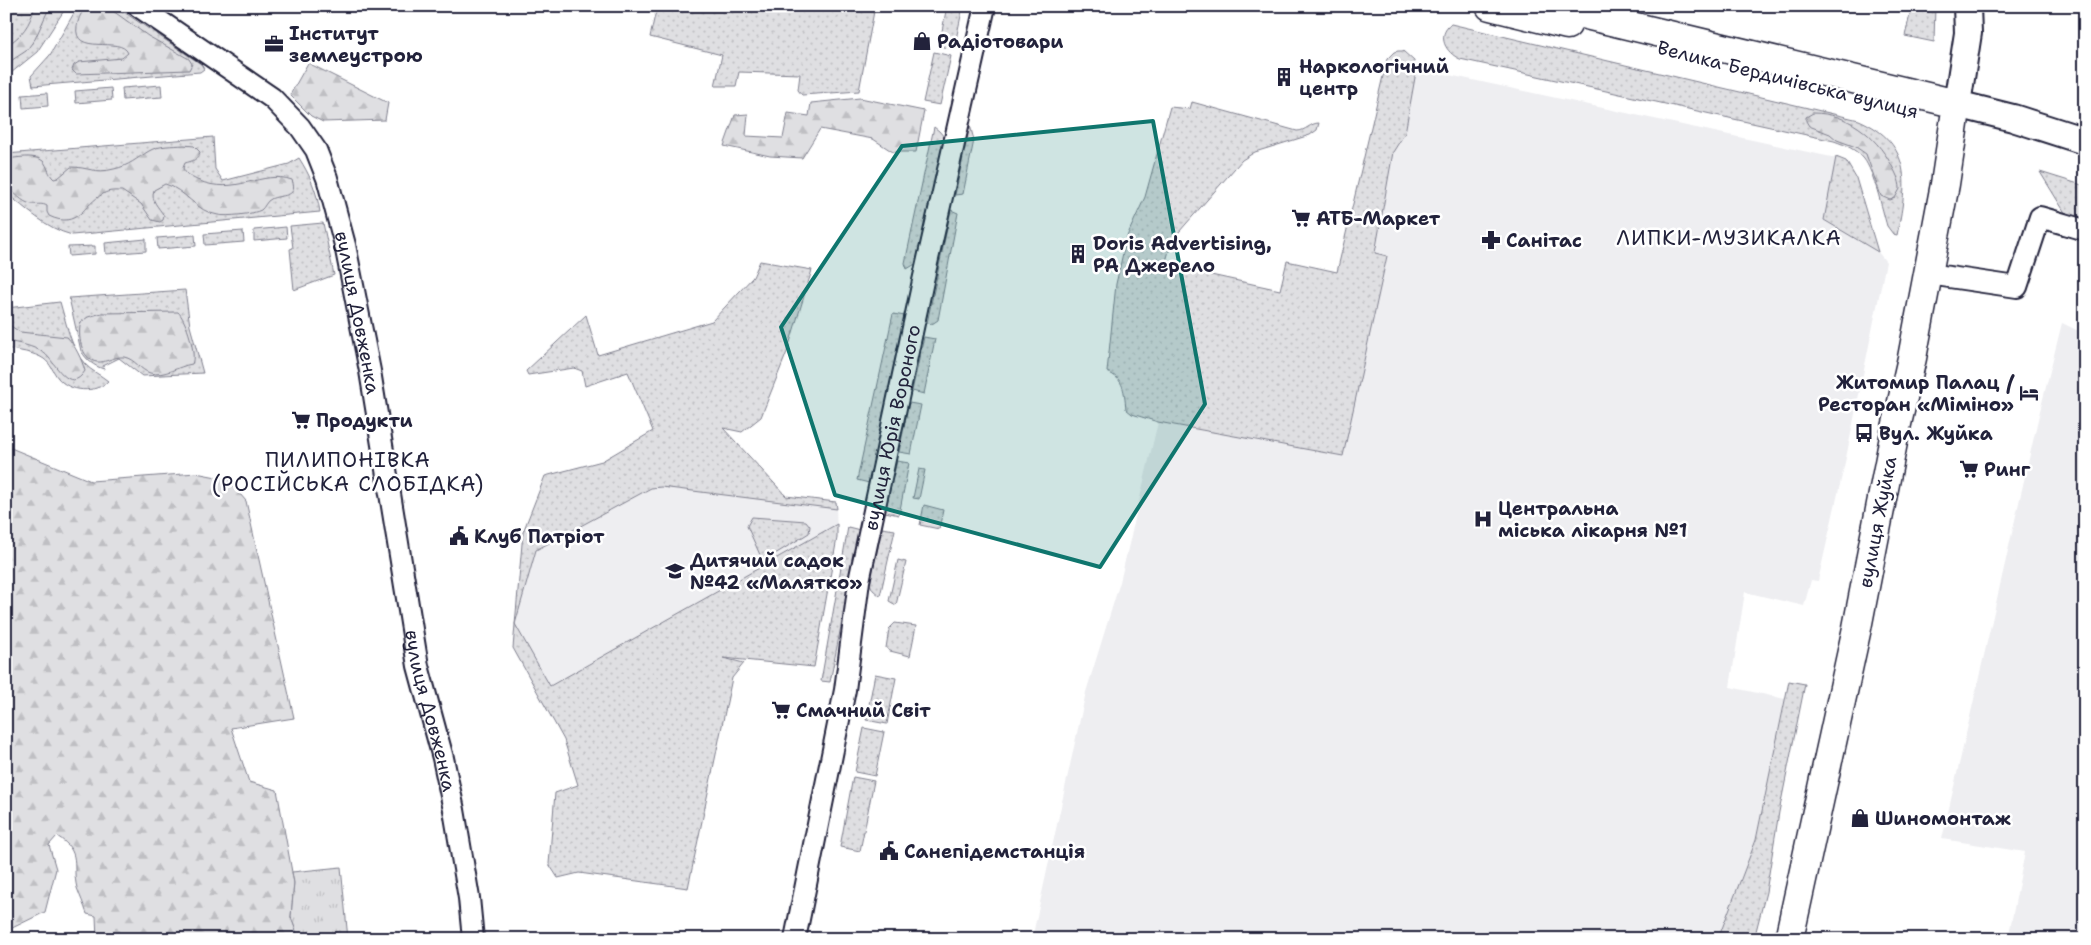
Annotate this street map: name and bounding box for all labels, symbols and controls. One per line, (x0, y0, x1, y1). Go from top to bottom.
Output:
place label: Інститут землеустрою (289, 21, 423, 68)
place label: Радіотовари (937, 29, 1064, 54)
shop icon: Радіотовари (911, 30, 933, 52)
office icon: Інститут землеустрою (263, 33, 285, 55)
street label: Велика Бердичівська вулиця (1655, 35, 1921, 124)
place label: Наркологічний центр (1299, 54, 1449, 101)
building icon: Наркологічний центр (1273, 66, 1295, 88)
place label: АТБ-Маркет (1316, 206, 1441, 231)
supermarket icon: АТБ-Маркет (1290, 207, 1312, 229)
district label: ЛИПКИ-МУЗИКАЛКА (1616, 224, 1842, 252)
street label: вулиця Довженка (329, 228, 386, 396)
place label: Санітас (1506, 228, 1582, 253)
pharmacy icon: Санітас (1480, 229, 1502, 251)
place label: Doris Advertising, РА Джерело (1093, 231, 1272, 278)
building icon: Doris Advertising, РА Джерело (1067, 243, 1089, 265)
street label: вулиця Юрія Вороного (858, 322, 926, 533)
place label: Житомир Палац / Ресторан «Міміно» (1818, 370, 2015, 417)
hotel icon: Житомир Палац / Ресторан «Міміно» (2018, 382, 2040, 404)
place label: Продукти (316, 408, 413, 433)
supermarket icon: Продукти (290, 409, 312, 431)
place label: Вул. Жуйка (1879, 421, 1993, 446)
bus stop icon: Вул. Жуйка (1853, 422, 1875, 444)
district label: ПИЛИПОНІВКА (РОСІЙСЬКА СЛОБІДКА) (212, 446, 484, 498)
street label: вулиця Жуйка (1853, 454, 1903, 590)
place label: Ринг (1984, 457, 2031, 482)
supermarket icon: Ринг (1958, 458, 1980, 480)
place label: Центральна міська лікарня №1 (1498, 496, 1687, 543)
hospital icon: Центральна міська лікарня №1 (1472, 508, 1494, 530)
place label: Клуб Патріот (474, 524, 605, 549)
public building icon: Клуб Патріот (448, 525, 470, 547)
place label: Дитячий садок №42 «Малятко» (690, 548, 862, 595)
school or university icon: Дитячий садок №42 «Малятко» (664, 560, 686, 582)
street label: вулиця Довженка (399, 628, 462, 794)
place label: Смачний Світ (796, 698, 931, 723)
supermarket icon: Смачний Світ (770, 699, 792, 721)
place label: Шиномонтаж (1875, 806, 2011, 831)
shop icon: Шиномонтаж (1849, 807, 1871, 829)
place label: Санепідемстанція (904, 839, 1085, 864)
public building icon: Санепідемстанція (878, 840, 900, 862)

